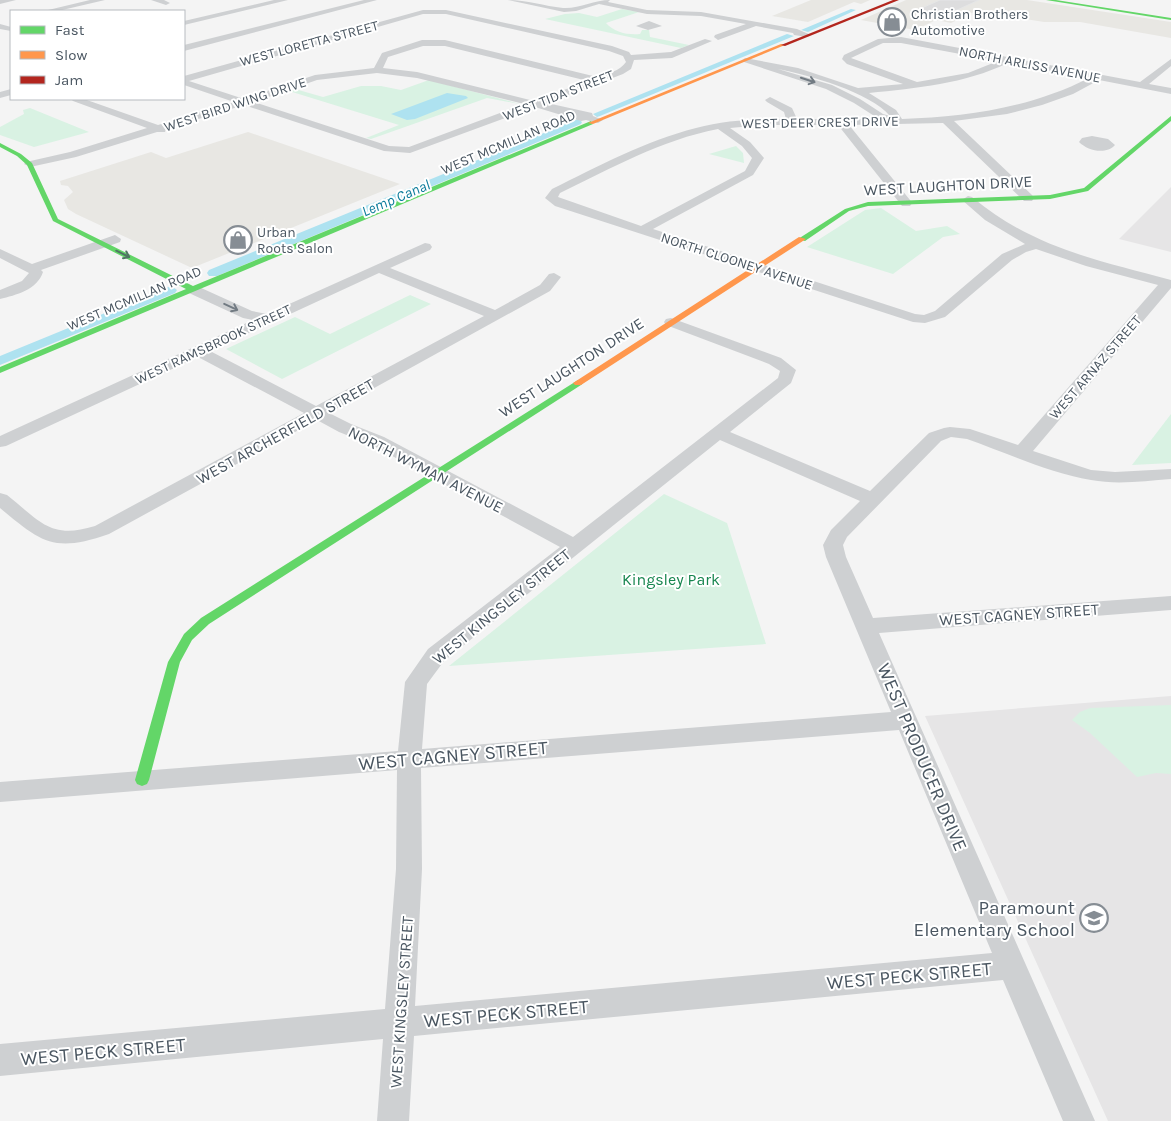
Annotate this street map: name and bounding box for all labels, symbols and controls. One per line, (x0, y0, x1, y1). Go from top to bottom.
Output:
place label: Christian Brothers Automotive (911, 6, 1028, 39)
shop icon: Christian Brothers Automotive (877, 7, 907, 37)
legend (10, 10, 185, 100)
street label: WEST LORETTA STREET (238, 17, 380, 70)
text: Fast (55, 21, 85, 39)
street label: NORTH ARLISS AVENUE (958, 42, 1102, 87)
text: Slow (55, 46, 87, 64)
street label: WEST TIDA STREET (500, 66, 616, 124)
text: Jam (55, 71, 83, 89)
street label: WEST BIRD WING DRIVE (162, 73, 309, 136)
one-way arrow (800, 76, 815, 85)
street label: WEST MCMILLAN ROAD (438, 106, 578, 178)
street label: WEST DEER CREST DRIVE (741, 113, 899, 132)
street label: WEST LAUGHTON DRIVE (863, 172, 1033, 199)
water label: Lemp Canal (359, 175, 433, 220)
place label: Urban Roots Salon (257, 224, 333, 257)
shop icon: Urban Roots Salon (223, 225, 253, 255)
street label: NORTH CLOONEY AVENUE (659, 229, 815, 294)
one-way arrow (115, 250, 130, 259)
street label: WEST MCMILLAN ROAD (64, 262, 204, 334)
street label: WEST RAMSBROOK STREET (133, 301, 294, 388)
one-way arrow (223, 303, 238, 312)
street label: WEST ARNAZ STREET (1046, 312, 1145, 423)
street label: WEST LAUGHTON DRIVE (495, 313, 647, 421)
street label: WEST ARCHERFIELD STREET (193, 375, 377, 488)
street label: NORTH WYMAN AVENUE (345, 422, 506, 517)
street label: WEST KINGSLEY STREET (428, 545, 574, 668)
park label: Kingsley Park (622, 570, 720, 589)
street label: WEST CAGNEY STREET (939, 599, 1100, 630)
street label: WEST PRODUCER DRIVE (873, 660, 972, 855)
street label: WEST CAGNEY STREET (357, 737, 549, 775)
place label: Paramount Elementary School (914, 897, 1075, 941)
school or university icon: Paramount Elementary School (1079, 903, 1109, 933)
street label: WEST KINGSLEY STREET (386, 915, 417, 1089)
street label: WEST PECK STREET (826, 958, 993, 994)
street label: WEST PECK STREET (423, 996, 590, 1032)
street label: WEST PECK STREET (20, 1034, 187, 1070)

